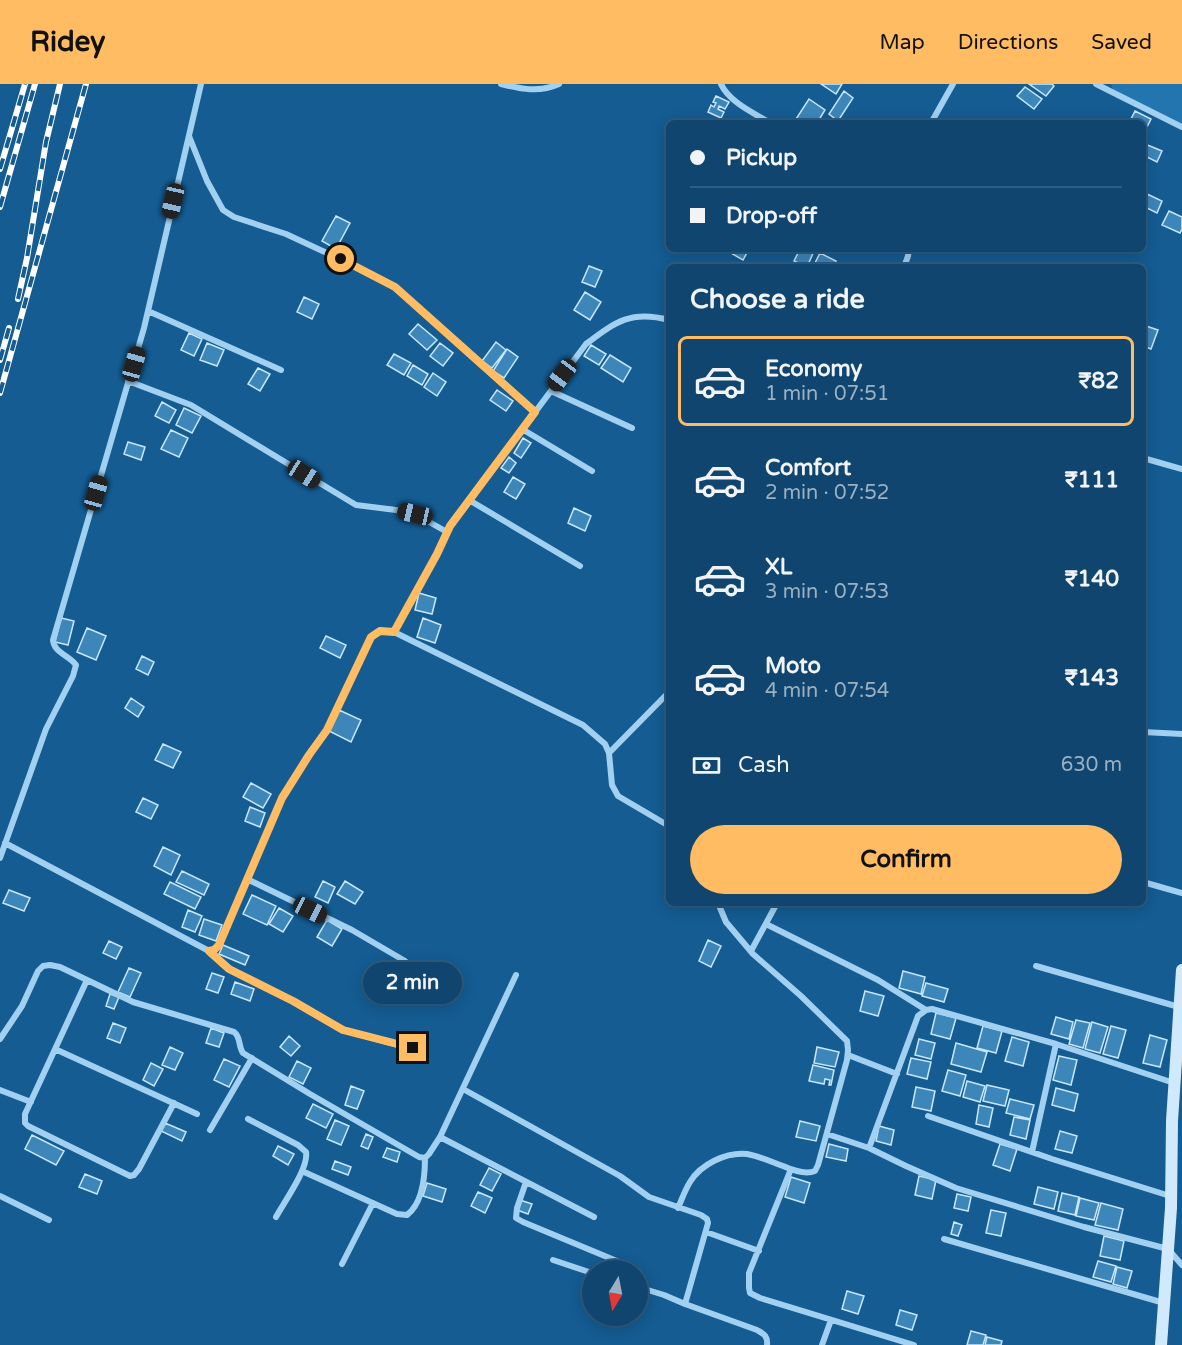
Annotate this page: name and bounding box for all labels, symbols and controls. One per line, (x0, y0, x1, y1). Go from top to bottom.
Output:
text: Ridey (30, 25, 105, 59)
text: Map (879, 30, 925, 55)
text: Directions (958, 30, 1058, 55)
text: Saved (1091, 30, 1152, 55)
text: Pickup (726, 145, 797, 171)
car (160, 181, 186, 221)
text: Drop-off (726, 203, 817, 229)
route start (327, 245, 354, 272)
text: Choose a ride (690, 283, 865, 316)
car (120, 344, 148, 384)
icon: car (693, 354, 747, 408)
car (544, 355, 580, 395)
text: Economy (765, 356, 862, 382)
text: ₹82 (1078, 368, 1119, 394)
text: 1 min · 07:51 (765, 382, 889, 406)
icon: car (693, 453, 747, 507)
text: Comfort (765, 455, 851, 481)
car (284, 457, 324, 491)
text: ₹111 (1065, 467, 1119, 493)
car (82, 473, 110, 513)
text: 2 min · 07:52 (765, 481, 889, 505)
car (395, 501, 435, 527)
icon: car (693, 552, 747, 606)
text: XL (765, 554, 792, 580)
text: ₹140 (1065, 566, 1119, 592)
text: 3 min · 07:53 (765, 580, 889, 604)
icon: car (693, 651, 747, 705)
text: Moto (765, 653, 821, 679)
text: ₹143 (1065, 665, 1119, 691)
text: 4 min · 07:54 (765, 679, 889, 703)
icon: cash (690, 749, 723, 782)
text: Cash (738, 752, 790, 778)
text: 630 m (1061, 753, 1122, 777)
button: Confirm (690, 825, 1122, 894)
car (290, 894, 330, 926)
callout: 2 min (364, 961, 462, 1003)
text: 2 min (386, 971, 439, 995)
route end (399, 1034, 426, 1061)
north arrow (582, 1260, 648, 1326)
map controls (582, 1260, 648, 1326)

